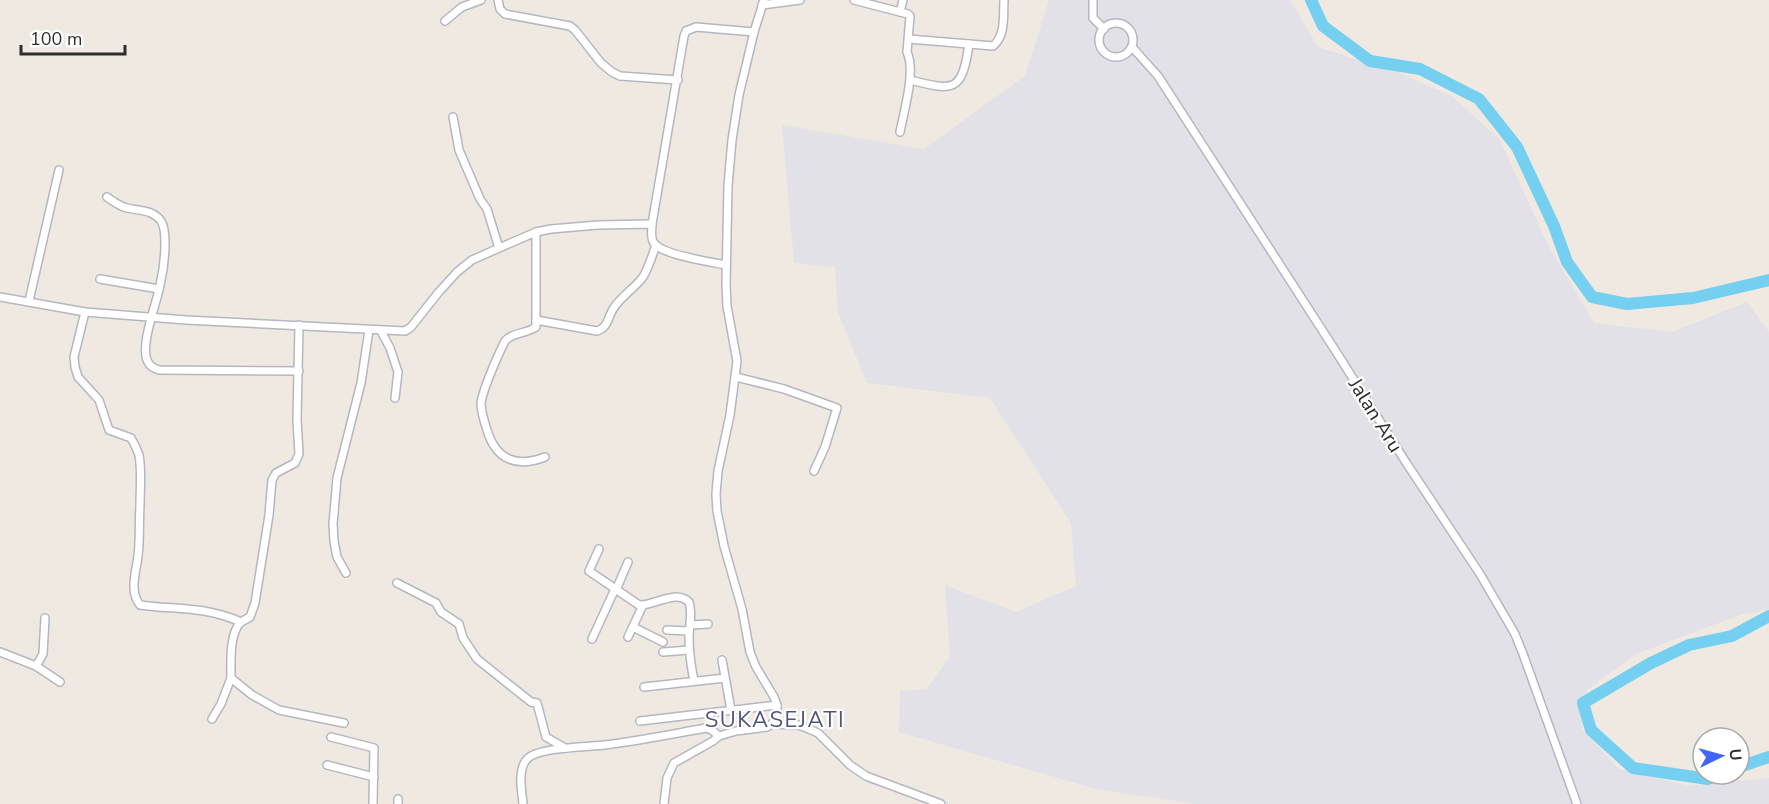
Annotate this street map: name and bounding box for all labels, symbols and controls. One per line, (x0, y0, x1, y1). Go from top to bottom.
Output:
scale bar (21, 18, 124, 56)
text: 100 m (30, 27, 82, 51)
street label: Jalan Aru (1342, 372, 1409, 458)
district label: SUKASEJATI (705, 705, 845, 735)
north arrow (1691, 726, 1751, 786)
text: U (1723, 748, 1746, 762)

